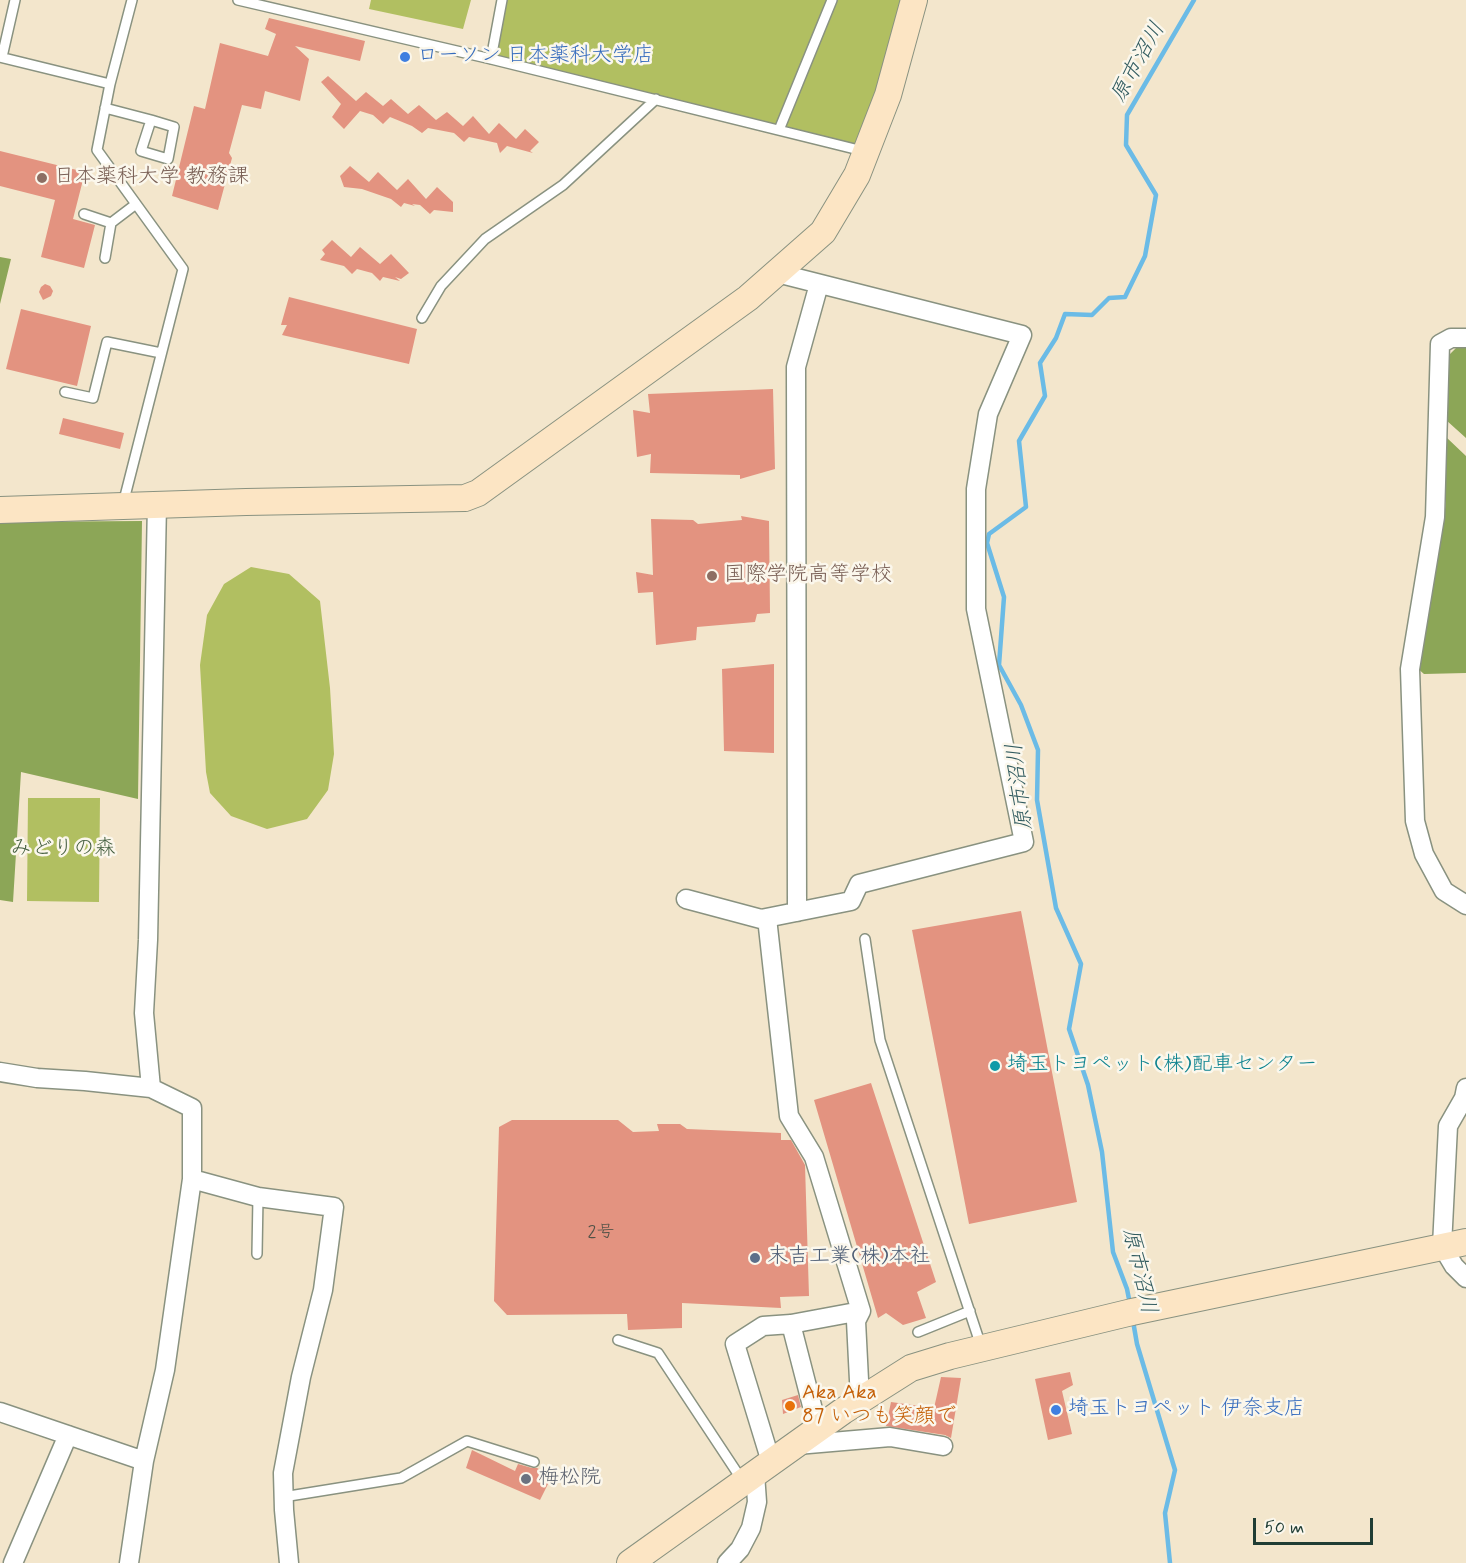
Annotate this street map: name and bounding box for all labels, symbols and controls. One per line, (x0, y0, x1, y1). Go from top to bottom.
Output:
water label: 原市沼川 (1106, 18, 1172, 108)
place label: ローソン 日本薬科大学店 (417, 44, 654, 70)
marker: ローソン 日本薬科大学店 (398, 50, 412, 64)
place label: 日本薬科大学 教務課 (54, 165, 249, 191)
marker: 日本薬科大学 教務課 (35, 171, 49, 185)
place label: 国際学院高等学校 (724, 563, 892, 589)
marker: 国際学院高等学校 (705, 569, 719, 583)
water label: 原市沼川 (1003, 742, 1039, 832)
park label: みどりの森 (11, 837, 115, 863)
place label: 埼玉トヨペット(株)配車センター (1007, 1053, 1317, 1079)
marker: 埼玉トヨペット(株)配車センター (988, 1059, 1002, 1073)
house number: 2号 (588, 1222, 614, 1244)
water label: 原市沼川 (1115, 1225, 1161, 1317)
place label: 末吉工業(株)本社 (767, 1245, 930, 1271)
marker: 末吉工業(株)本社 (748, 1251, 762, 1265)
place label: Aka Aka 87 いつも笑顔で (802, 1381, 956, 1431)
place label: 埼玉トヨペット 伊奈支店 (1068, 1397, 1305, 1423)
marker: Aka Aka 87 いつも笑顔で (783, 1399, 797, 1413)
marker: 埼玉トヨペット 伊奈支店 (1049, 1403, 1063, 1417)
place label: 梅松院 (538, 1466, 601, 1492)
marker: 梅松院 (519, 1472, 533, 1486)
scale bar (1256, 1506, 1376, 1544)
text: 50 m (1264, 1516, 1304, 1540)

